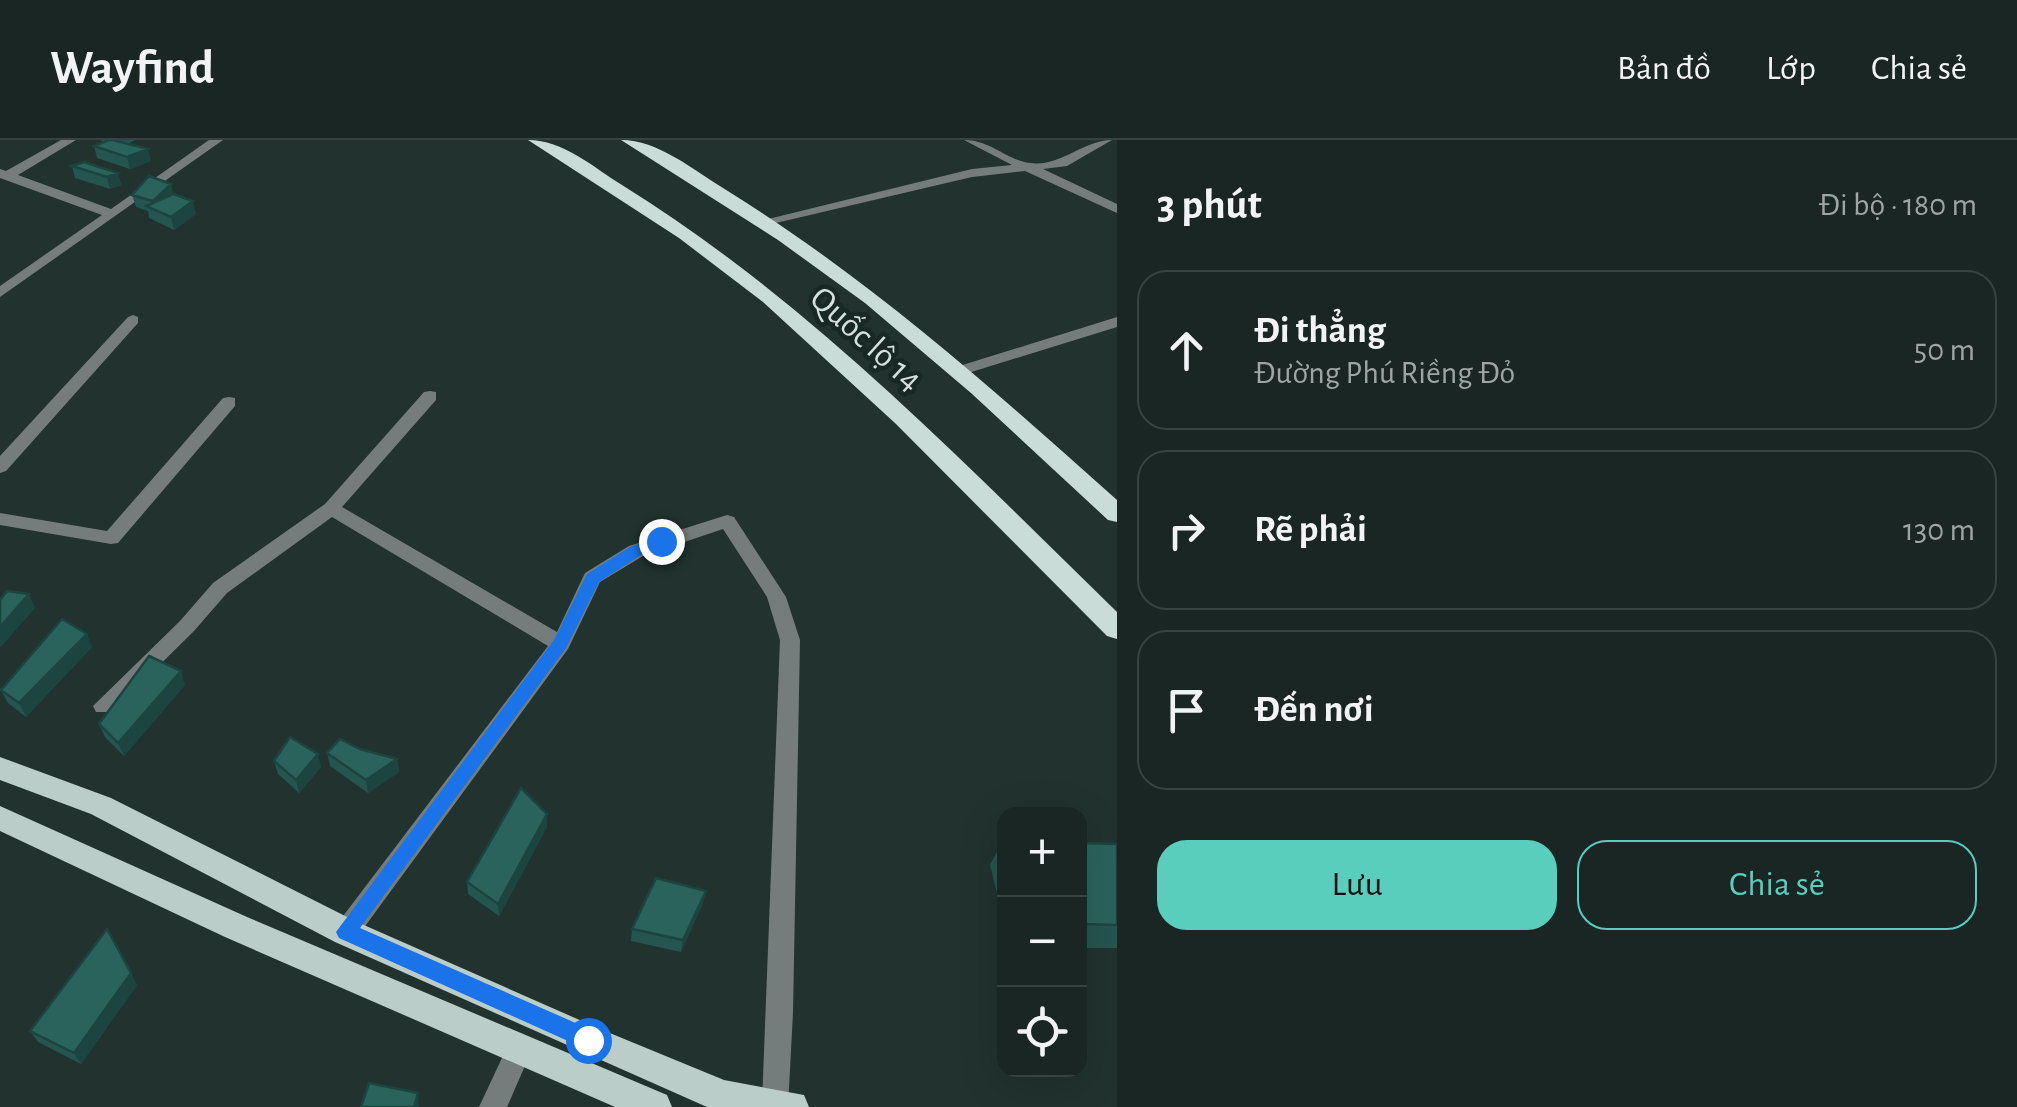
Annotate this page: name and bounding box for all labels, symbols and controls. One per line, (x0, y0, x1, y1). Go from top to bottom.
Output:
text: Wayfind (50, 45, 214, 93)
text: Bản đồ (1617, 51, 1711, 86)
text: Lớp (1766, 51, 1816, 86)
text: Chia sẻ (1871, 51, 1967, 86)
text: 3 phút (1157, 184, 1262, 226)
text: Đi bộ · 180 m (1819, 189, 1977, 221)
street label: Quốc lộ 14 (803, 280, 929, 398)
text: Đi thẳng (1254, 312, 1386, 350)
icon: ahead (1159, 323, 1214, 378)
text: 50 m (1914, 334, 1975, 366)
text: Đường Phú Riềng Đỏ (1254, 357, 1515, 389)
icon: right (1159, 503, 1214, 558)
text: Rẽ phải (1254, 511, 1367, 549)
text: 130 m (1903, 514, 1975, 546)
route end (639, 519, 685, 565)
icon: arrive (1159, 683, 1214, 738)
text: Đến nơi (1254, 691, 1374, 729)
map controls (997, 807, 1087, 1077)
button: + (997, 807, 1087, 897)
button: Lưu (1157, 840, 1557, 930)
button: Chia sẻ (1577, 840, 1977, 930)
button: − (997, 897, 1087, 987)
button: locate (997, 987, 1087, 1077)
route start (566, 1018, 612, 1064)

